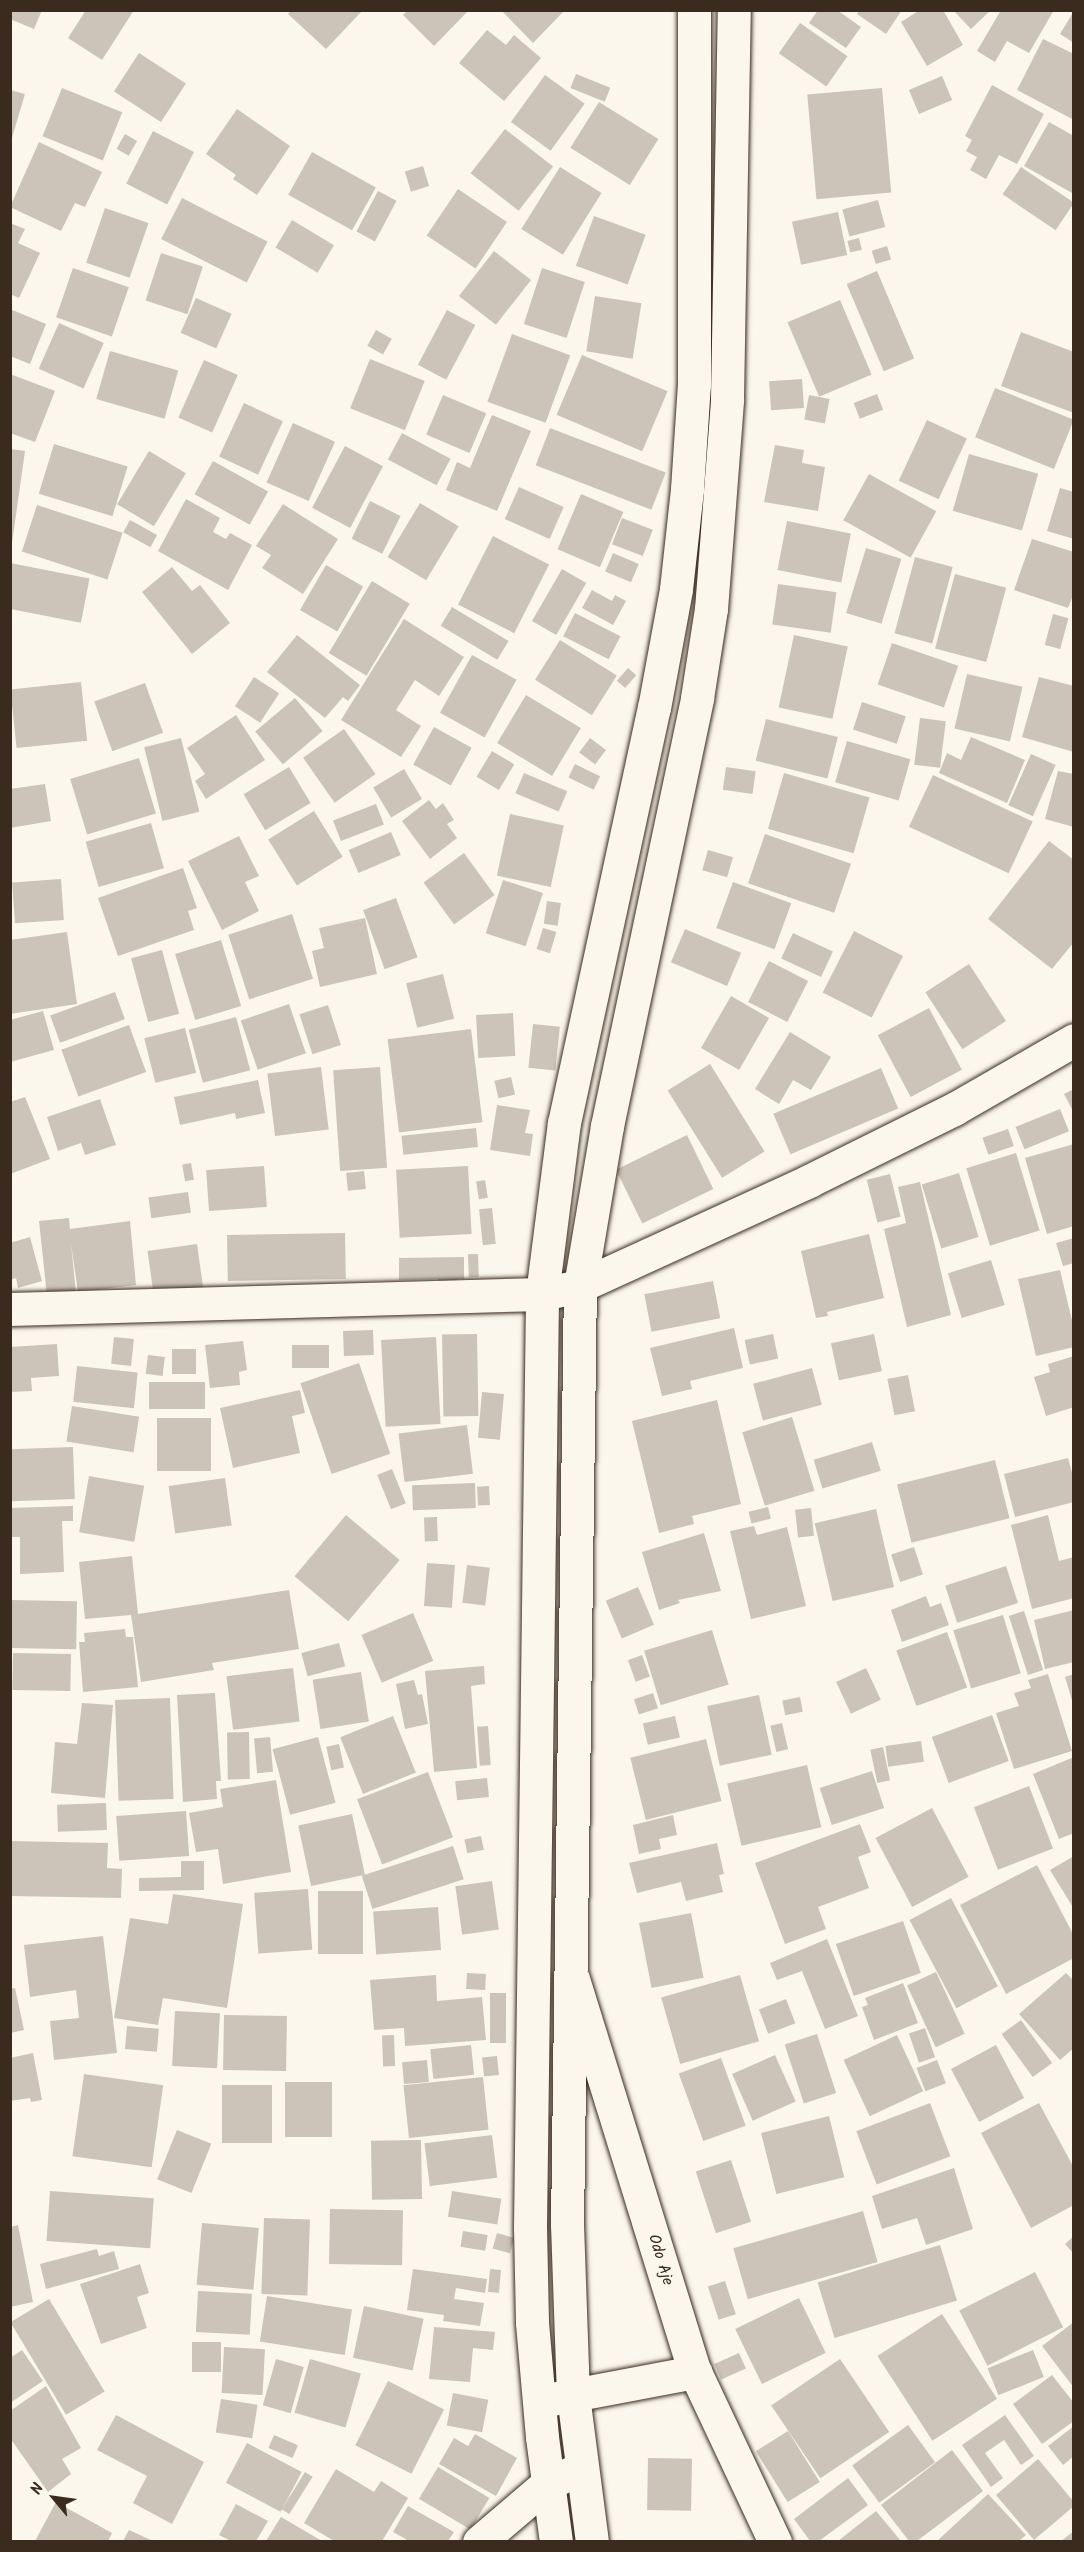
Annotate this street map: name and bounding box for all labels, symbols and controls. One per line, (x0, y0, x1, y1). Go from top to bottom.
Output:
street label: Odo Aje (643, 2232, 677, 2288)
north arrow (24, 2468, 84, 2528)
text: N (24, 2479, 51, 2500)

